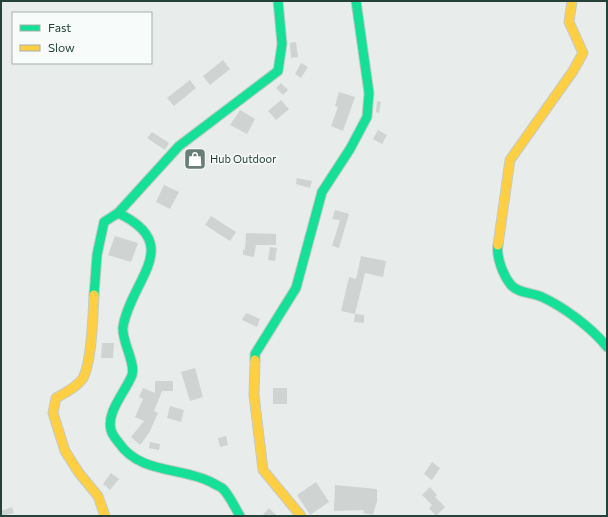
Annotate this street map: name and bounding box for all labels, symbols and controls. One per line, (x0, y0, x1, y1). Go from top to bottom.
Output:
legend (12, 12, 152, 64)
text: Fast (48, 20, 71, 34)
text: Slow (48, 40, 75, 54)
shop icon: Hub Outdoor (182, 146, 208, 172)
place label: Hub Outdoor (210, 152, 277, 165)

